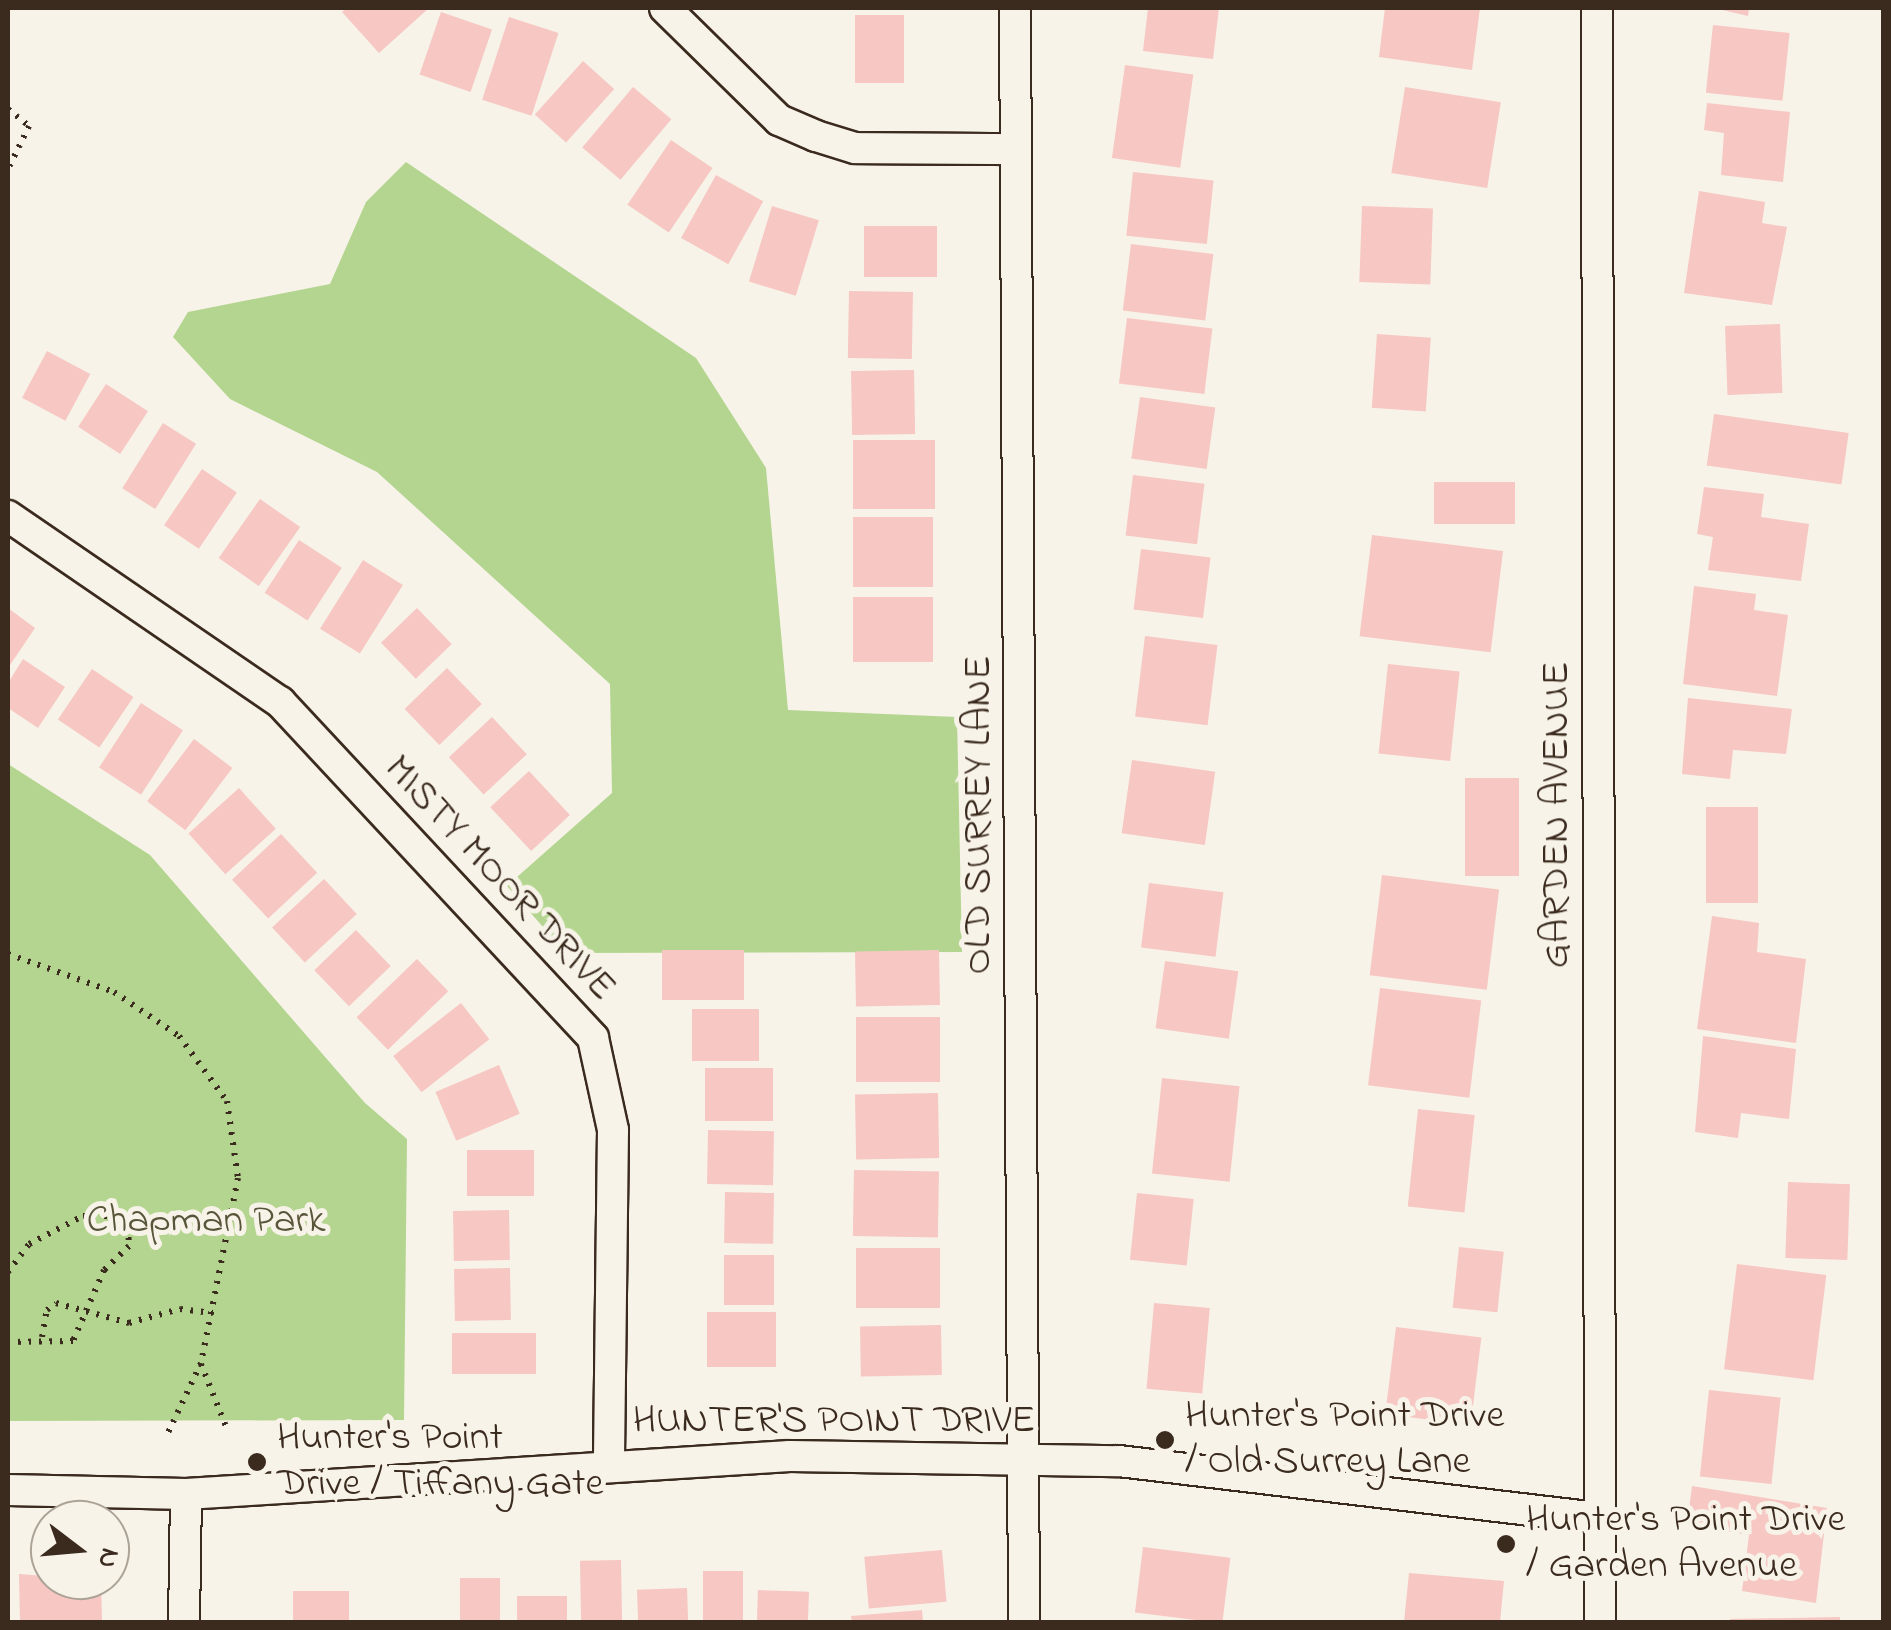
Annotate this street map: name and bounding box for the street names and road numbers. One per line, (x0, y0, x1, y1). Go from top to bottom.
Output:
street label: OLD SURREY LANE (956, 656, 1004, 974)
street label: GARDEN AVENUE (1534, 662, 1582, 968)
street label: MISTY MOOR DRIVE (373, 746, 625, 1012)
street label: HUNTER'S POINT DRIVE (633, 1398, 1035, 1446)

